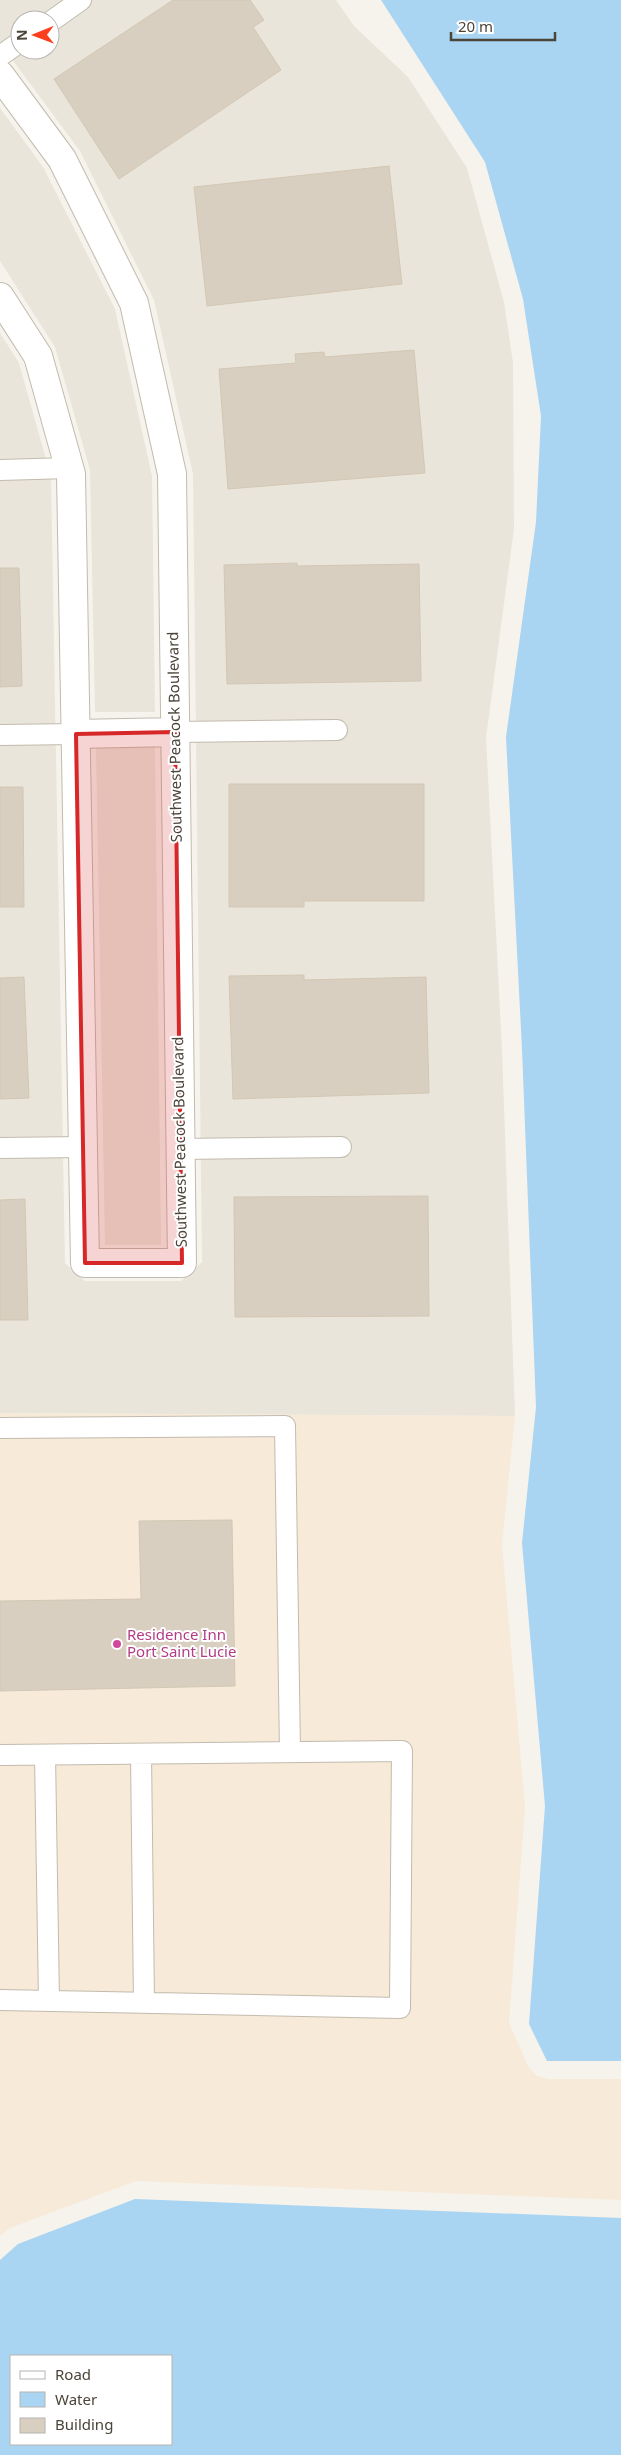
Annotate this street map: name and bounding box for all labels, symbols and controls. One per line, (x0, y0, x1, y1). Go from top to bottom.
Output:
north arrow (10, 10, 60, 60)
scale bar (451, 10, 555, 42)
text: 20 m (458, 16, 493, 36)
text: N (12, 29, 31, 41)
street label: Southwest Peacock Boulevard (162, 632, 186, 842)
street label: Southwest Peacock Boulevard (167, 1037, 191, 1247)
place label: Residence Inn Port Saint Lucie (127, 1624, 236, 1661)
marker: Residence Inn Port Saint Lucie (111, 1638, 123, 1650)
legend (10, 2355, 172, 2445)
text: Road (55, 2364, 91, 2384)
text: Water (55, 2389, 97, 2409)
text: Building (55, 2414, 113, 2434)

